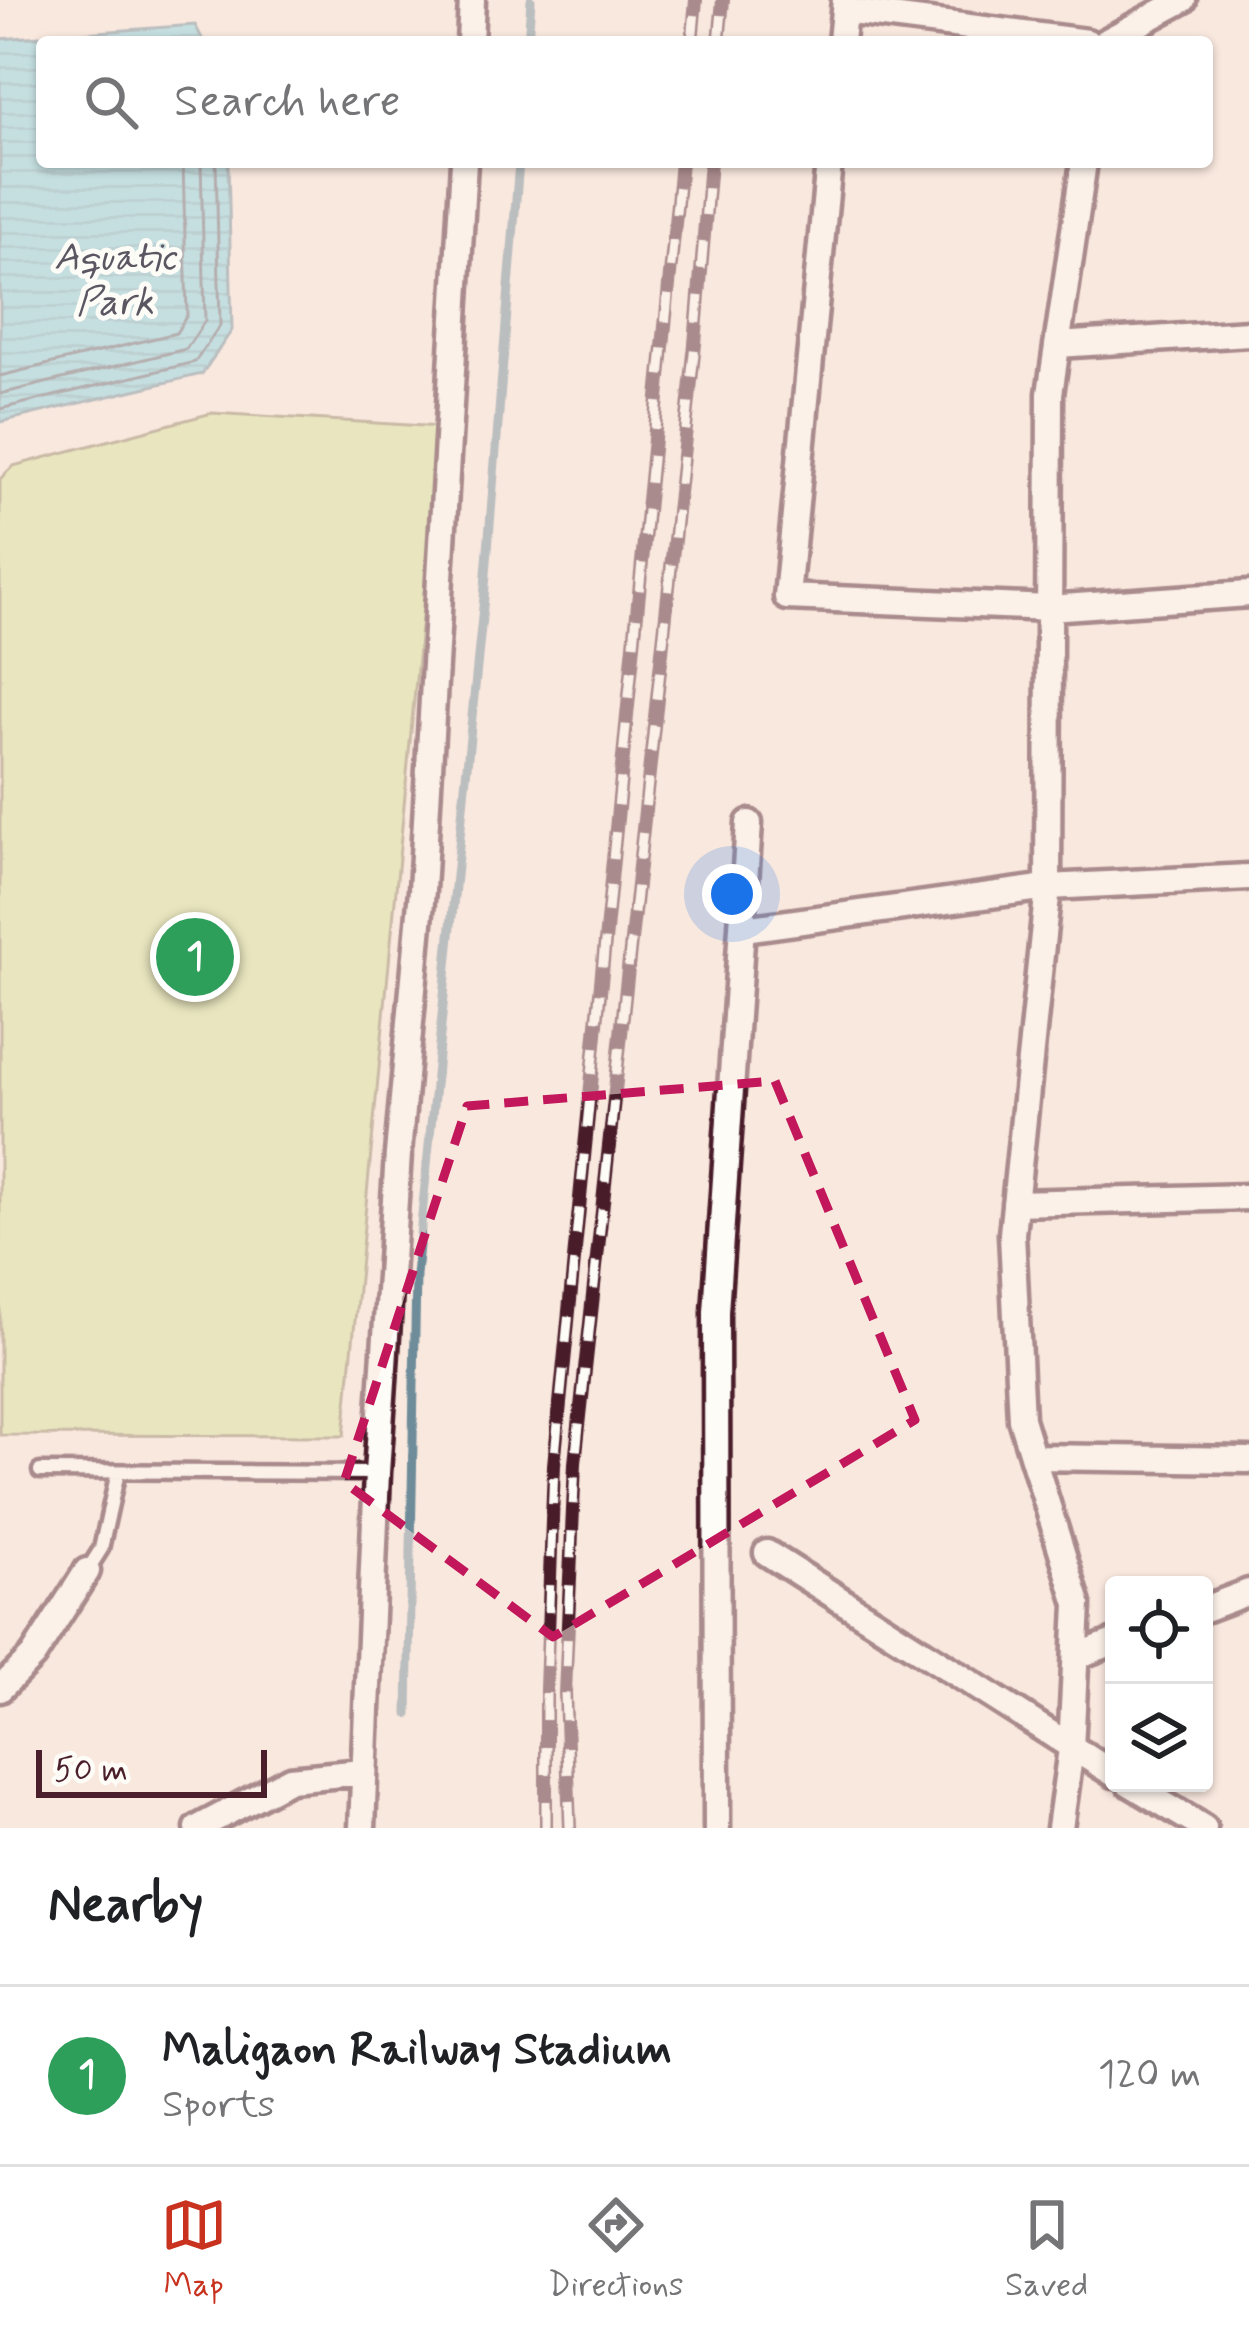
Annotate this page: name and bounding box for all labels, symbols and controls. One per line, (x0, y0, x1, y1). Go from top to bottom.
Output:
search box (36, 36, 1213, 168)
icon: search (78, 69, 144, 135)
text: Search here (174, 73, 401, 132)
water label: Aquatic Park (54, 233, 178, 329)
your location (702, 864, 762, 924)
pin: 1 (156, 912, 234, 1002)
map controls (1105, 1576, 1213, 1792)
button: locate (1105, 1576, 1213, 1684)
button: layers (1105, 1684, 1213, 1792)
scale bar (36, 1744, 267, 1797)
text: 50 m (54, 1749, 128, 1793)
text: Nearby (48, 1873, 203, 1939)
text: Maligaon Railway Stadium (162, 2021, 672, 2080)
text: 1 (78, 2050, 96, 2101)
text: 120 m (1098, 2050, 1201, 2101)
text: Sports (162, 2080, 275, 2131)
tab: Map (161, 2192, 227, 2308)
tab: Directions (548, 2192, 684, 2308)
tab: Saved (1005, 2192, 1088, 2308)

